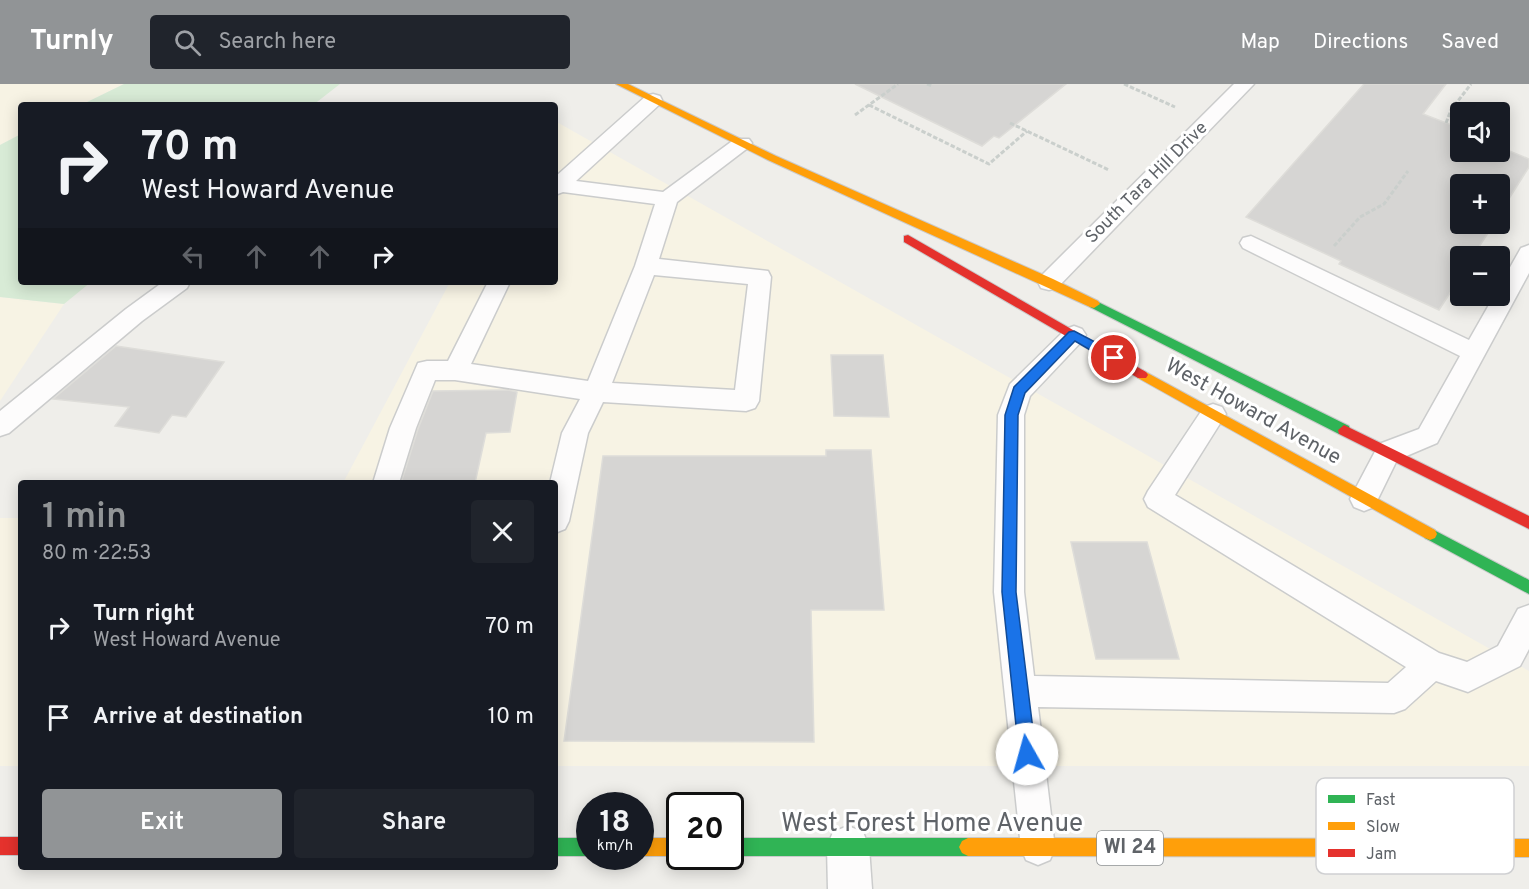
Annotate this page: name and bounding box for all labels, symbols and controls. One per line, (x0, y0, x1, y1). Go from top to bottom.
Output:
search box (150, 15, 570, 69)
text: Turnly (30, 24, 114, 60)
icon: search (171, 26, 204, 59)
text: Search here (219, 29, 336, 56)
text: Map (1240, 29, 1280, 56)
text: Directions (1313, 29, 1408, 56)
text: Saved (1441, 29, 1499, 56)
map controls (1450, 102, 1510, 306)
button: sound (1450, 102, 1510, 162)
street label: South Tara Hill Drive (1081, 117, 1213, 249)
text: 70 m (141, 122, 239, 175)
icon: right (42, 126, 120, 204)
text: West Howard Avenue (141, 174, 394, 208)
button: + (1450, 174, 1510, 234)
icon: left (177, 240, 210, 273)
icon: ahead (240, 240, 273, 273)
icon: ahead (303, 240, 336, 273)
icon: right (366, 240, 399, 273)
button: − (1450, 246, 1510, 306)
pin (1088, 332, 1139, 383)
icon: arrive (1097, 341, 1130, 374)
street label: West Howard Avenue (1160, 352, 1346, 472)
text: 1 min (42, 495, 127, 541)
button: close (471, 500, 534, 563)
text: 80 m · 22:53 (42, 541, 151, 567)
text: Turn right (93, 601, 195, 628)
icon: right (42, 611, 75, 644)
text: 70 m (485, 614, 534, 641)
text: West Howard Avenue (93, 628, 281, 654)
icon: arrive (42, 701, 75, 734)
text: Arrive at destination (93, 704, 303, 731)
text: 10 m (488, 704, 534, 731)
position arrow (995, 722, 1059, 786)
legend (1316, 778, 1514, 874)
button: Exit (42, 789, 282, 858)
button: Share (294, 789, 534, 858)
text: Fast (1366, 791, 1396, 811)
speed limit sign: 20 (666, 792, 744, 870)
text: 18 (600, 805, 630, 842)
street label: West Forest Home Avenue (781, 808, 1083, 841)
text: Slow (1366, 818, 1400, 838)
road number: WI 24 (1097, 831, 1163, 865)
text: km/h (597, 837, 633, 856)
text: Jam (1366, 845, 1397, 865)

